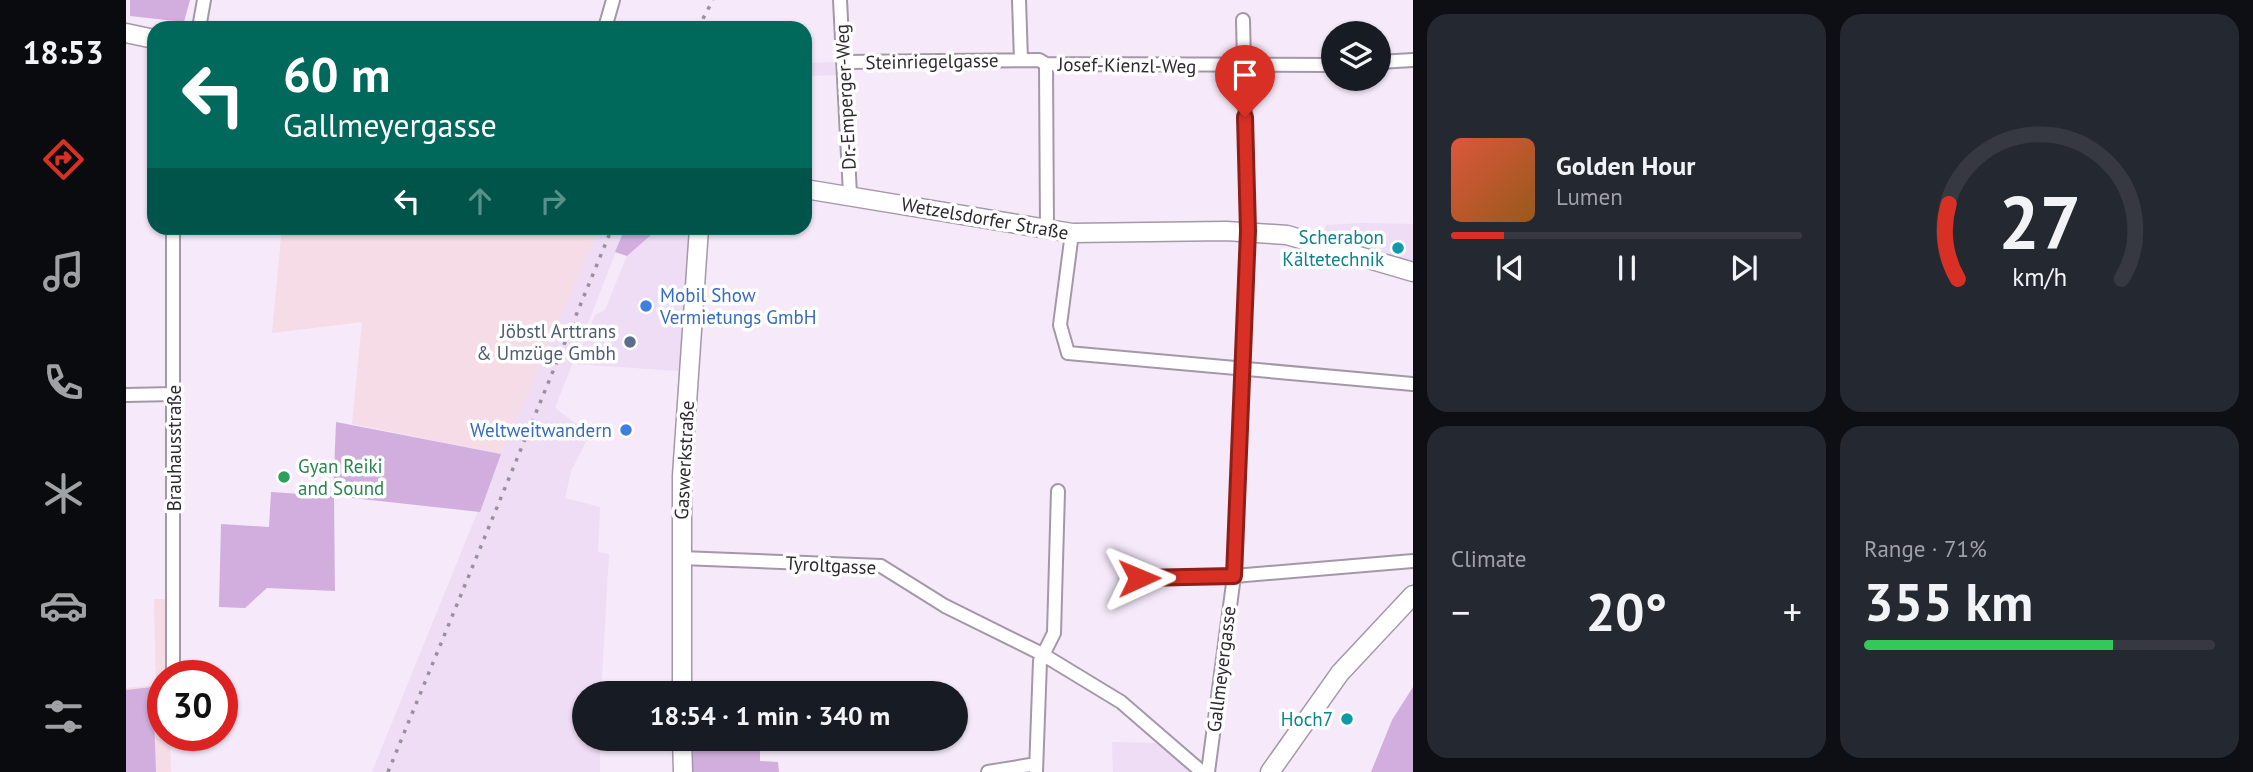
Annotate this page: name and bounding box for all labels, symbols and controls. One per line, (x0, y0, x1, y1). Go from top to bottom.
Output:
map controls (1321, 21, 1391, 91)
button: layers (1321, 21, 1391, 91)
street label: Dr.-Emperger-Weg (829, 23, 861, 171)
text: 18:53 (22, 31, 104, 73)
text: 60 m (283, 42, 390, 106)
pin (1215, 45, 1275, 117)
street label: Steinriegelgasse (865, 48, 999, 74)
icon: left (168, 49, 259, 140)
street label: Josef-Kienzl-Weg (1057, 52, 1196, 78)
icon: arrive (1226, 56, 1264, 94)
text: Gallmeyergasse (283, 104, 497, 146)
icon: directions (39, 135, 88, 184)
text: Golden Hour (1556, 149, 1695, 182)
text: 27 (1998, 175, 2081, 269)
icon: left (388, 182, 426, 220)
icon: ahead (461, 182, 499, 220)
icon: right (534, 182, 572, 220)
text: Lumen (1556, 182, 1623, 211)
street label: Wetzelsdorfer Straße (899, 191, 1071, 245)
place label: Scherabon Kältetechnik (1282, 225, 1384, 271)
marker: Scherabon Kältetechnik (1390, 240, 1406, 256)
icon: music (39, 247, 88, 296)
icon: previous (1491, 249, 1529, 287)
icon: pause (1608, 249, 1646, 287)
icon: next (1725, 249, 1763, 287)
text: km/h (2012, 261, 2067, 293)
place label: Mobil Show Vermietungs GmbH (659, 283, 816, 329)
marker: Mobil Show Vermietungs GmbH (638, 298, 654, 314)
place label: Jöbstl Arttrans & Umzüge Gmbh (476, 319, 616, 365)
marker: Jöbstl Arttrans & Umzüge Gmbh (622, 334, 638, 350)
icon: phone (39, 358, 88, 407)
street label: Brauhausstraße (162, 385, 186, 511)
street label: Gaswerkstraße (669, 400, 699, 520)
place label: Weltweitwandern (470, 418, 612, 442)
marker: Weltweitwandern (618, 422, 634, 438)
place label: Gyan Reiki and Sound (298, 454, 384, 500)
icon: climate (39, 469, 88, 518)
marker: Gyan Reiki and Sound (276, 469, 292, 485)
text: Range · 71% (1864, 534, 1987, 563)
position arrow (1102, 541, 1176, 615)
text: Climate (1451, 544, 1526, 573)
street label: Tyroltgasse (785, 551, 877, 579)
text: 355 km (1864, 568, 2033, 635)
text: 20° (1586, 578, 1667, 645)
icon: car (39, 581, 88, 630)
text: − (1451, 587, 1470, 636)
text: + (1783, 587, 1802, 636)
street label: Gallmeyergasse (1201, 605, 1241, 733)
speed limit sign: 30 (147, 660, 238, 751)
icon: filters (39, 692, 88, 741)
text: 18:54 · 1 min · 340 m (650, 699, 890, 732)
place label: Hoch7 (1281, 707, 1333, 731)
marker: Hoch7 (1339, 711, 1355, 727)

